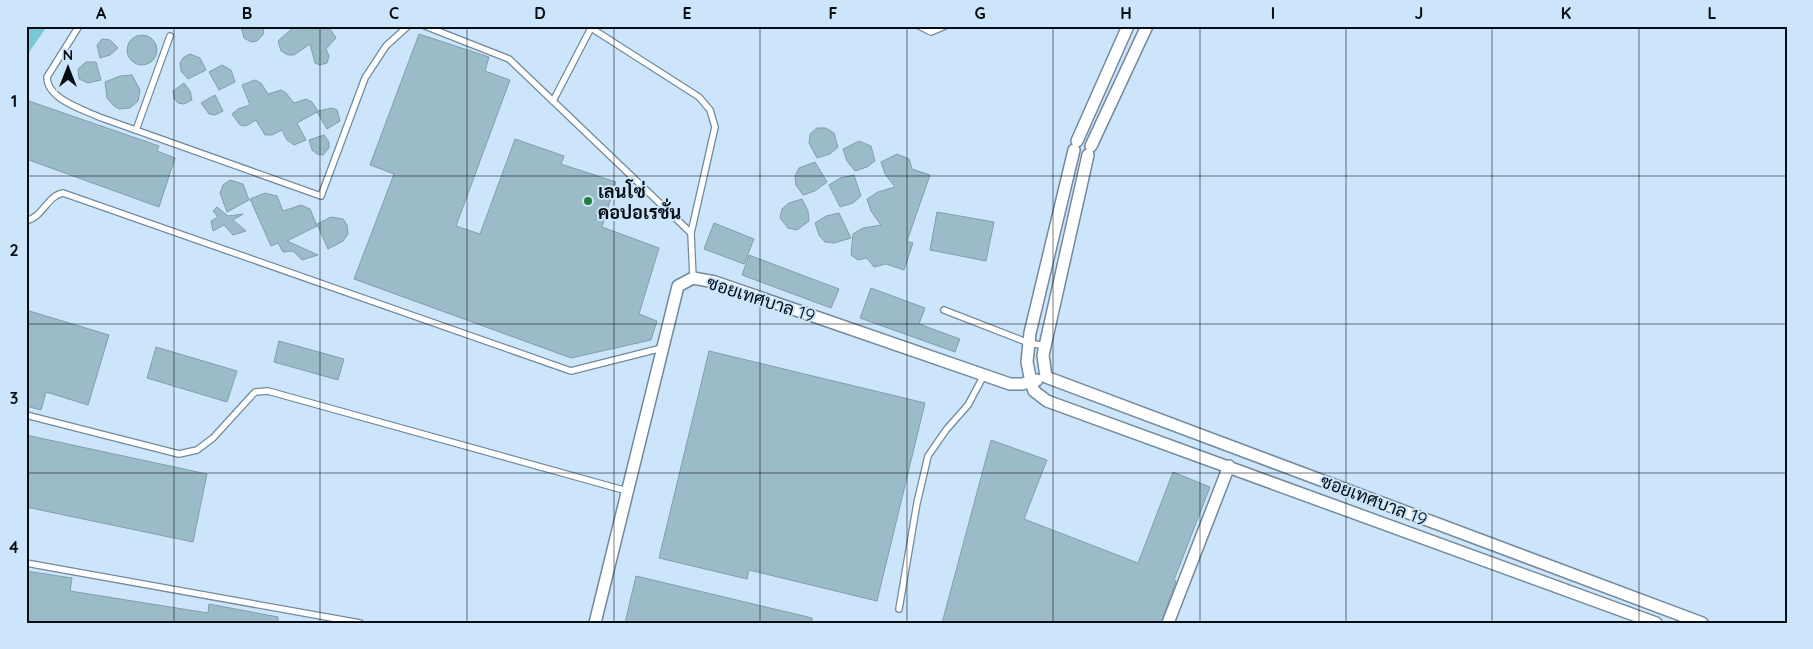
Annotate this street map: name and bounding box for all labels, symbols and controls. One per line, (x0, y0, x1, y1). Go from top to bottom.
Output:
text: A (96, 3, 107, 23)
text: B (242, 3, 252, 23)
text: C (389, 3, 399, 23)
text: D (534, 3, 546, 23)
text: E (682, 3, 692, 23)
text: F (829, 3, 838, 23)
text: G (974, 3, 986, 23)
text: H (1120, 3, 1132, 23)
text: I (1271, 3, 1275, 23)
text: J (1415, 3, 1423, 23)
text: K (1561, 3, 1571, 23)
text: L (1708, 3, 1717, 23)
north arrow (42, 42, 92, 92)
text: N (63, 46, 73, 64)
text: 1 (11, 91, 17, 111)
place label: เลนโซ่ คอปอเรชั่น (598, 179, 681, 224)
marker: เลนโซ่ คอปอเรชั่น (582, 195, 594, 207)
text: 2 (9, 240, 19, 260)
street label: ซอยเทศบาล 19 (704, 271, 818, 327)
text: 3 (10, 388, 18, 408)
street label: ซอยเทศบาล 19 (1317, 469, 1431, 531)
text: 4 (9, 537, 19, 557)

